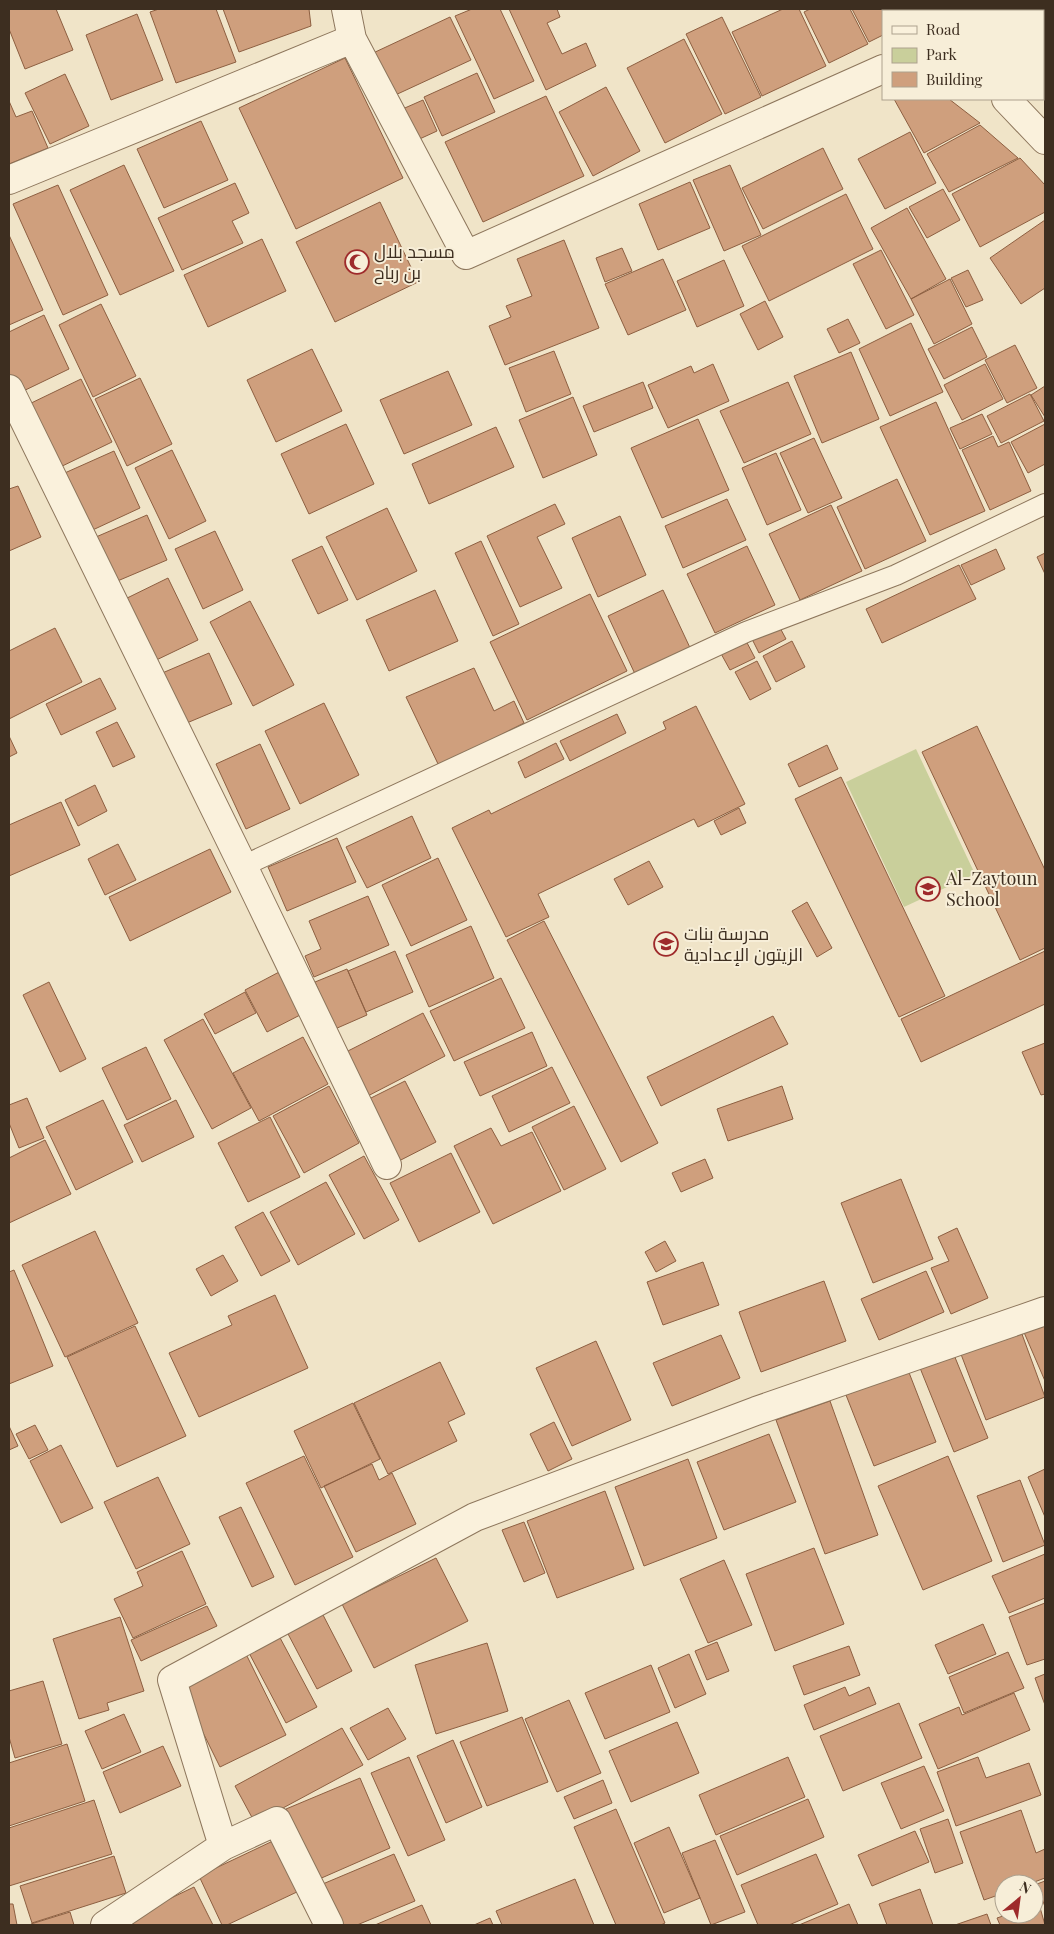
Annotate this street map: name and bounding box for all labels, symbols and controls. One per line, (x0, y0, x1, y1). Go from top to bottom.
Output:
legend (882, 10, 1044, 100)
text: Road (926, 19, 960, 39)
text: Park (926, 44, 958, 64)
text: Building (926, 69, 983, 89)
place label: مسجد بلال بن رباح (374, 239, 455, 285)
mosque icon: مسجد بلال بن رباح (344, 249, 370, 275)
place label: Al-Zaytoun School (945, 866, 1038, 911)
school or university icon: Al-Zaytoun School (915, 876, 941, 902)
place label: مدرسة بنات الزيتون الإعدادية (684, 921, 803, 966)
school or university icon: مدرسة بنات الزيتون الإعدادية (653, 931, 679, 957)
north arrow (994, 1874, 1044, 1924)
text: N (1017, 1876, 1035, 1898)

